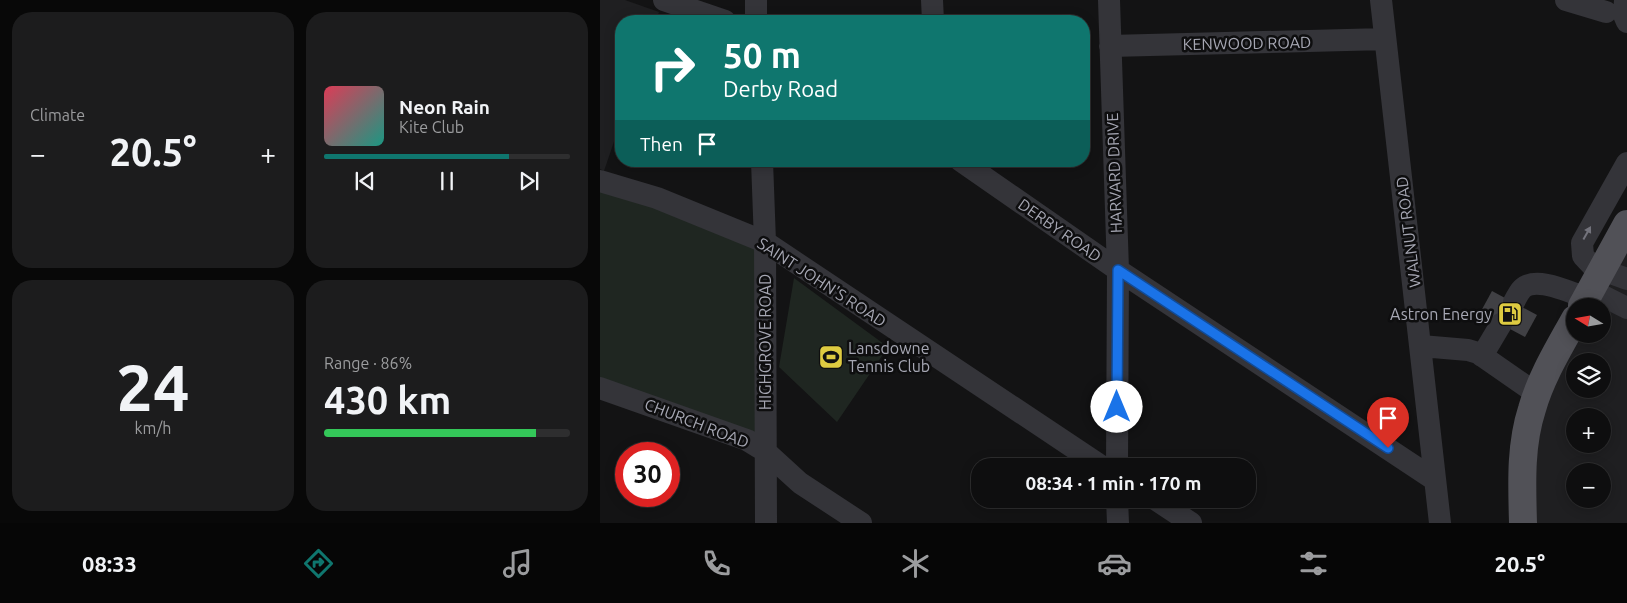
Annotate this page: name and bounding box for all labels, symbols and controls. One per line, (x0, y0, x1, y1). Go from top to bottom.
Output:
street label: KENWOOD ROAD (1183, 33, 1311, 53)
icon: right (640, 35, 705, 100)
text: 50 m (723, 35, 801, 75)
text: Derby Road (723, 76, 838, 101)
text: Neon Rain (399, 96, 490, 118)
text: Climate (30, 106, 85, 124)
street label: HARVARD DRIVE (1103, 112, 1125, 234)
text: Kite Club (399, 118, 464, 136)
icon: arrive (693, 130, 721, 158)
text: 20.5° (109, 131, 197, 173)
text: Then (640, 133, 683, 155)
text: − (30, 138, 46, 169)
text: + (260, 138, 276, 169)
icon: previous (351, 167, 379, 195)
icon: pause (433, 167, 461, 195)
icon: next (515, 167, 543, 195)
street label: WALNUT ROAD (1392, 175, 1424, 289)
street label: DERBY ROAD (1015, 195, 1105, 265)
one-way arrow (1583, 226, 1591, 241)
street label: SAINT JOHN'S ROAD (754, 234, 890, 330)
street label: HIGHGROVE ROAD (756, 274, 774, 410)
north arrow (1566, 298, 1611, 342)
map controls (1566, 298, 1611, 508)
fuel station icon: Astron Energy (1497, 301, 1523, 327)
place label: Astron Energy (1390, 305, 1492, 323)
place label: Lansdowne Tennis Club (848, 339, 930, 375)
sports icon: Lansdowne Tennis Club (818, 344, 844, 370)
text: 24 (116, 350, 190, 423)
button: layers (1566, 353, 1611, 398)
text: Range · 86% (324, 354, 412, 372)
text: 430 km (324, 379, 451, 421)
position arrow (1090, 380, 1142, 432)
street label: CHURCH ROAD (642, 395, 752, 451)
pin (1367, 397, 1409, 448)
icon: arrive (1374, 404, 1402, 432)
button: + (1566, 408, 1611, 453)
text: km/h (135, 419, 171, 437)
speed limit sign: 30 (615, 442, 680, 507)
button: − (1566, 463, 1611, 508)
text: 08:34 · 1 min · 170 m (1026, 472, 1201, 494)
icon: directions (301, 546, 336, 581)
icon: music (500, 546, 535, 581)
icon: phone (699, 546, 734, 581)
icon: climate (898, 546, 933, 581)
icon: car (1097, 546, 1132, 581)
icon: filters (1296, 546, 1331, 581)
text: 08:33 (82, 551, 137, 576)
text: 20.5° (1495, 551, 1545, 576)

